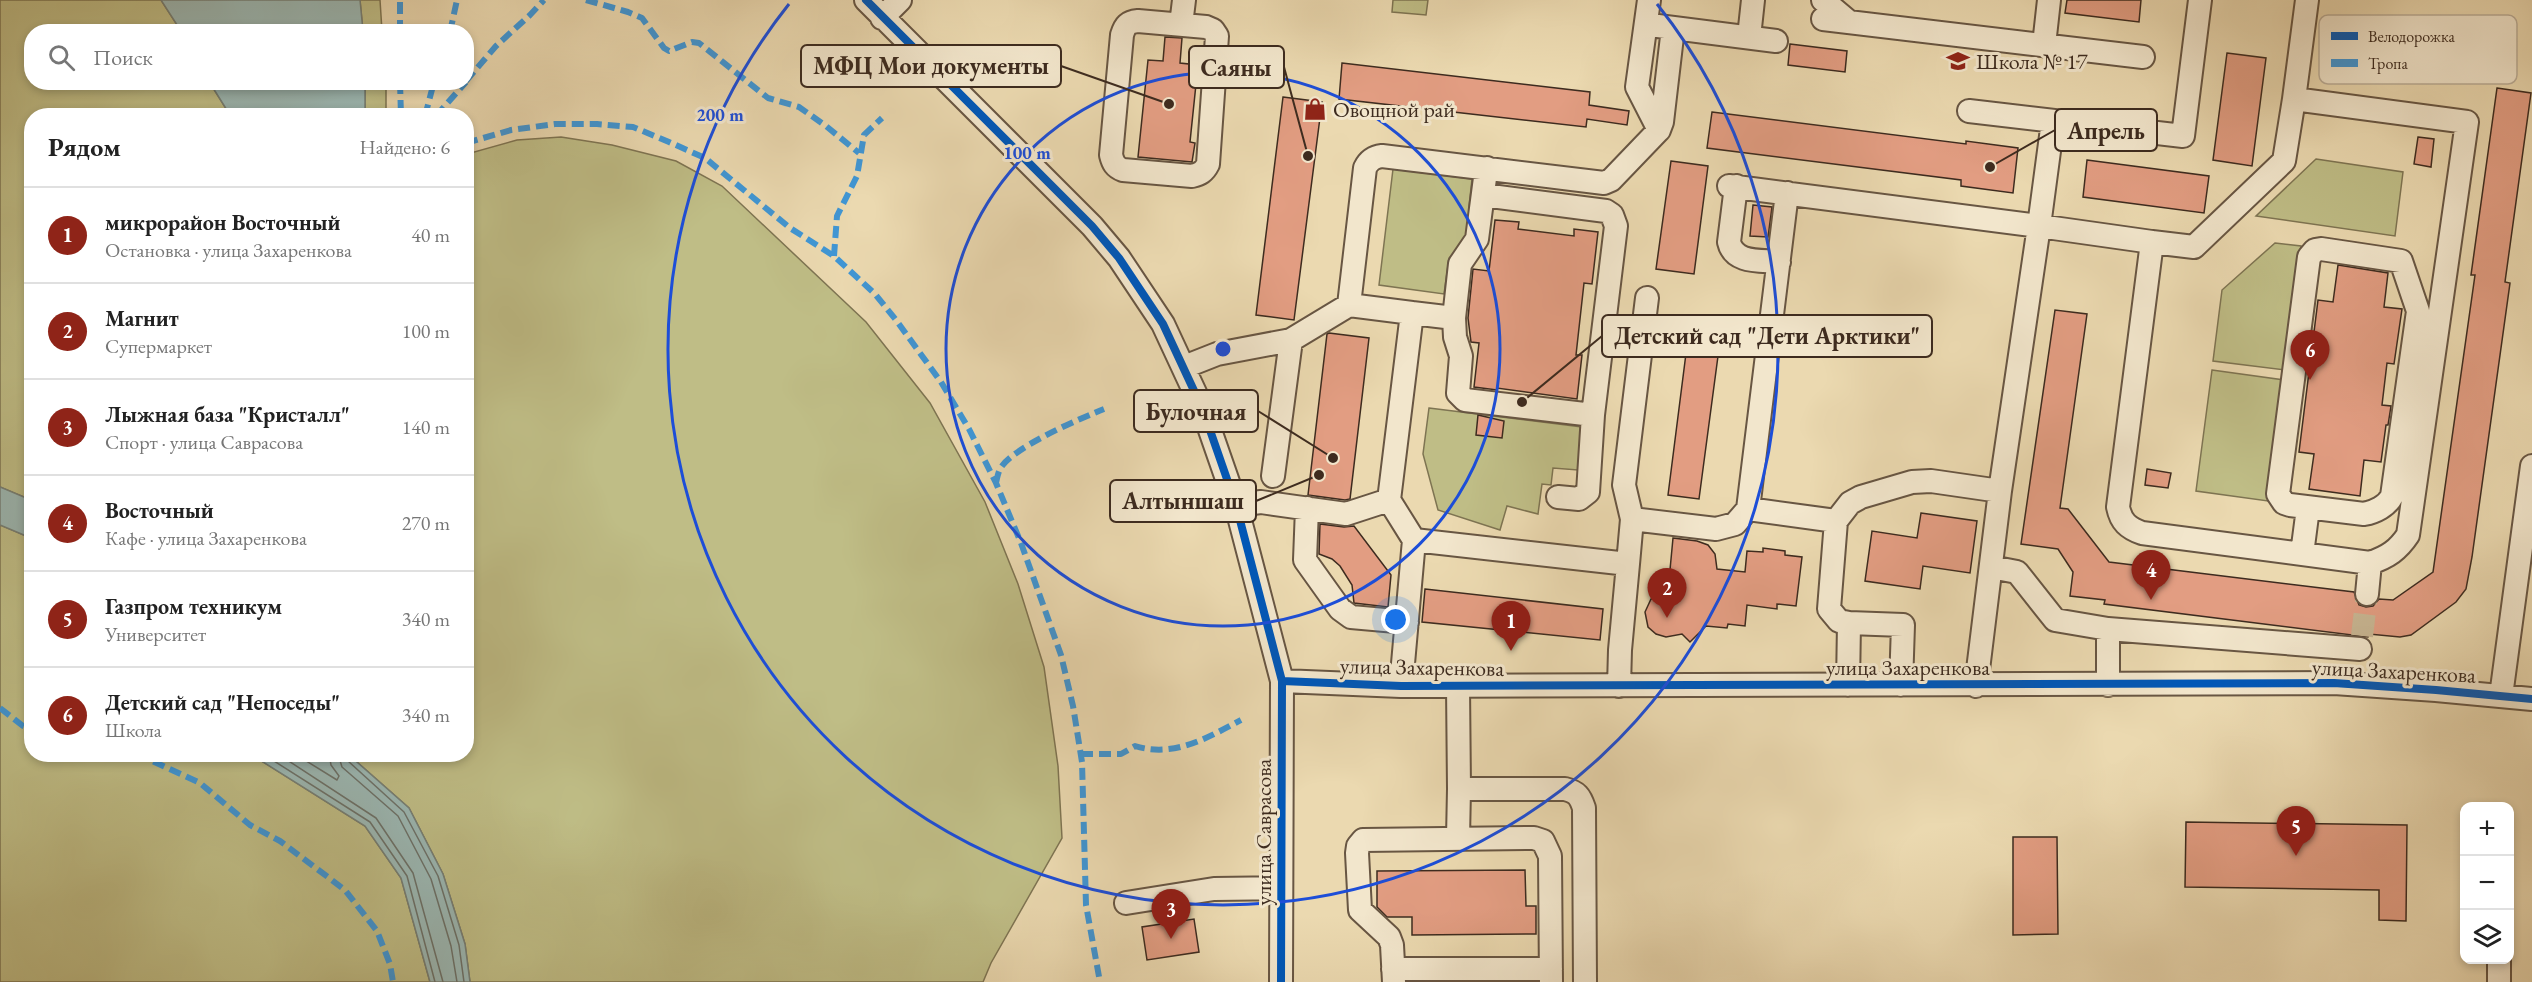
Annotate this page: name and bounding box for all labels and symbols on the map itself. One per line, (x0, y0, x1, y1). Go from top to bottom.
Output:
legend (2319, 15, 2517, 84)
text: Велодорожка (2368, 26, 2455, 47)
callout: МФЦ Мои документы (801, 45, 1061, 87)
callout: Саяны (1189, 46, 1284, 88)
place label: Школа № 17 (1976, 47, 2088, 76)
school or university icon: Школа № 17 (1945, 48, 1971, 74)
text: МФЦ Мои документы (813, 50, 1049, 82)
text: Саяны (1200, 52, 1272, 83)
text: Тропа (2368, 53, 2408, 74)
place label: Овощной рай (1333, 95, 1455, 124)
shop icon: Овощной рай (1302, 96, 1328, 122)
text: 200 m (696, 103, 744, 126)
callout: Апрель (2055, 109, 2157, 151)
text: Апрель (2066, 115, 2145, 146)
text: 100 m (1003, 141, 1051, 164)
callout: Детский сад "Дети Арктики" (1602, 315, 1932, 357)
text: Детский сад "Дети Арктики" (1614, 320, 1920, 351)
pin: 6 (2290, 330, 2330, 380)
centre of rings (1213, 339, 1233, 359)
callout: Булочная (1134, 390, 1258, 432)
text: Булочная (1146, 396, 1247, 428)
callout: Алтыншаш (1110, 480, 1256, 522)
text: Алтыншаш (1121, 485, 1244, 516)
pin: 4 (2132, 550, 2170, 600)
pin: 2 (1648, 568, 1686, 618)
pin: 1 (1492, 602, 1530, 651)
your location (1381, 605, 1410, 634)
street label: улица Захаренкова (1340, 651, 1505, 683)
street label: улица Захаренкова (2311, 652, 2477, 690)
street label: улица Захаренкова (1826, 653, 1990, 682)
street label: улица Саврасова (1249, 758, 1278, 905)
pin: 5 (2276, 806, 2316, 856)
pin: 3 (1152, 890, 1190, 939)

